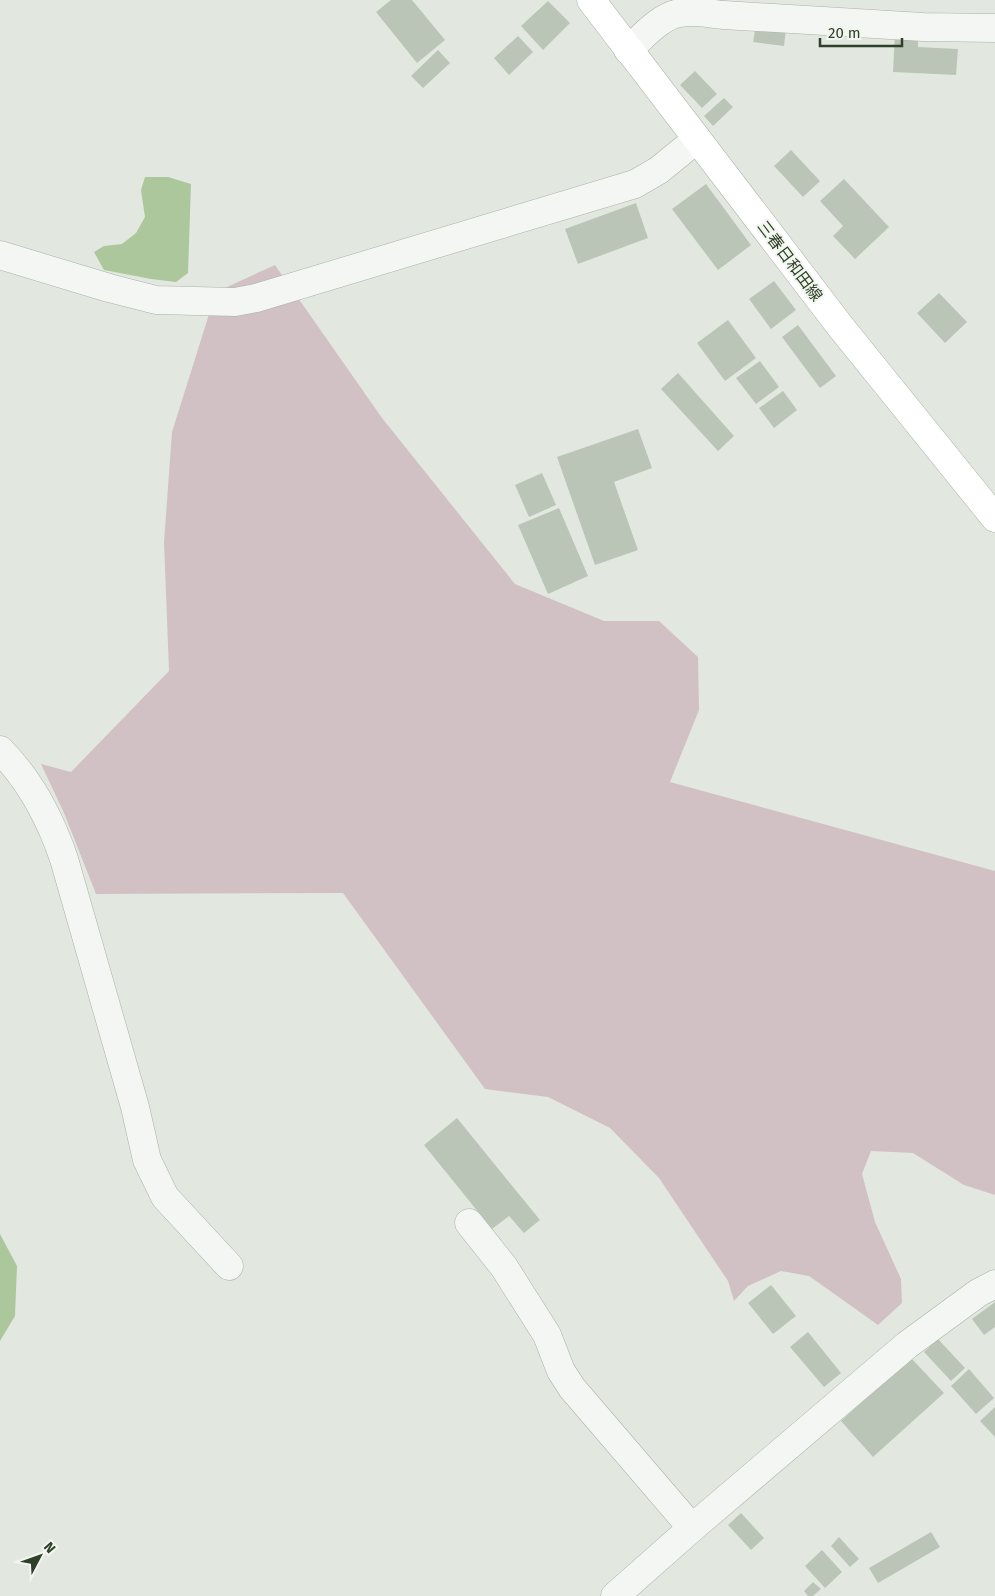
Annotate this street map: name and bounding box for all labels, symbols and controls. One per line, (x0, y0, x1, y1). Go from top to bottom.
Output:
scale bar (820, 15, 902, 47)
text: 20 m (828, 24, 861, 42)
street label: 三春日和田線 (754, 217, 826, 305)
north arrow (15, 1531, 65, 1581)
text: N (40, 1539, 59, 1557)

